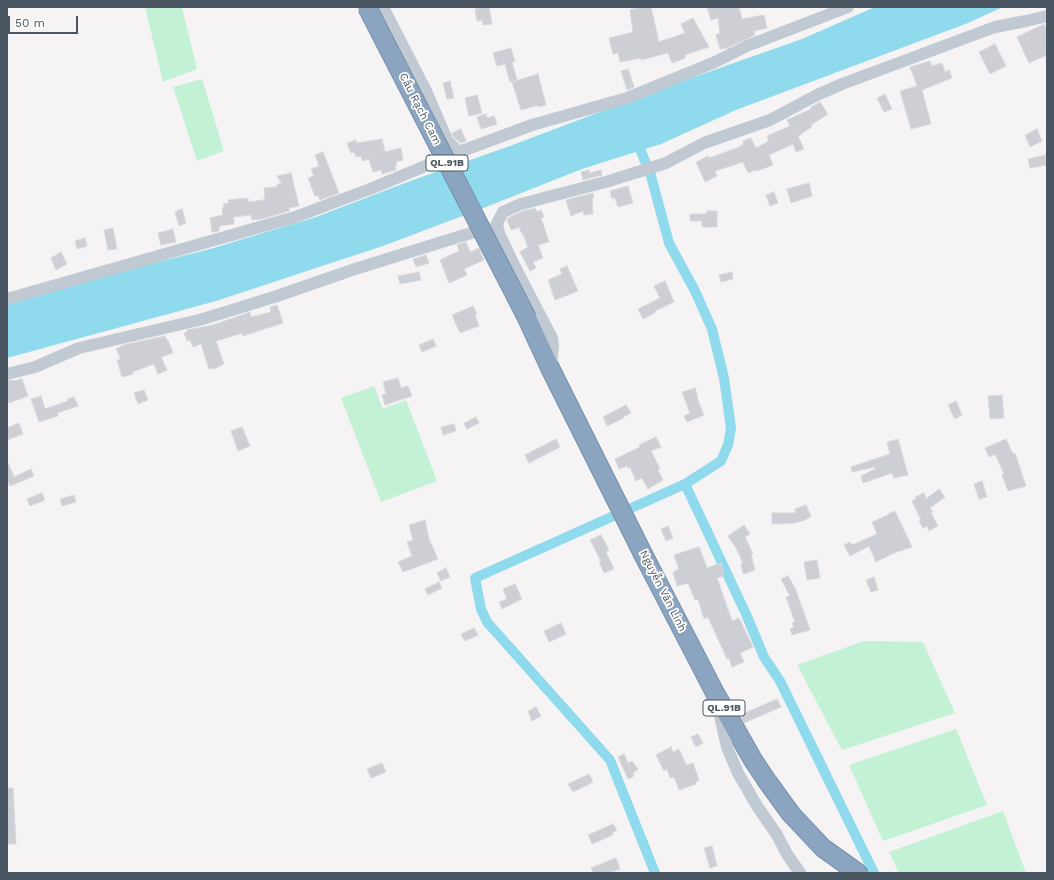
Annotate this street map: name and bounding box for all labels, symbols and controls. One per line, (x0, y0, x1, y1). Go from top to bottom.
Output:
scale bar (10, 8, 80, 34)
text: 50 m (15, 16, 45, 30)
street label: Cầu Rạch Cam (396, 71, 444, 147)
road number: QL.91B (426, 155, 468, 171)
street label: Nguyễn Văn Linh (637, 548, 689, 634)
road number: QL.91B (703, 700, 745, 716)

